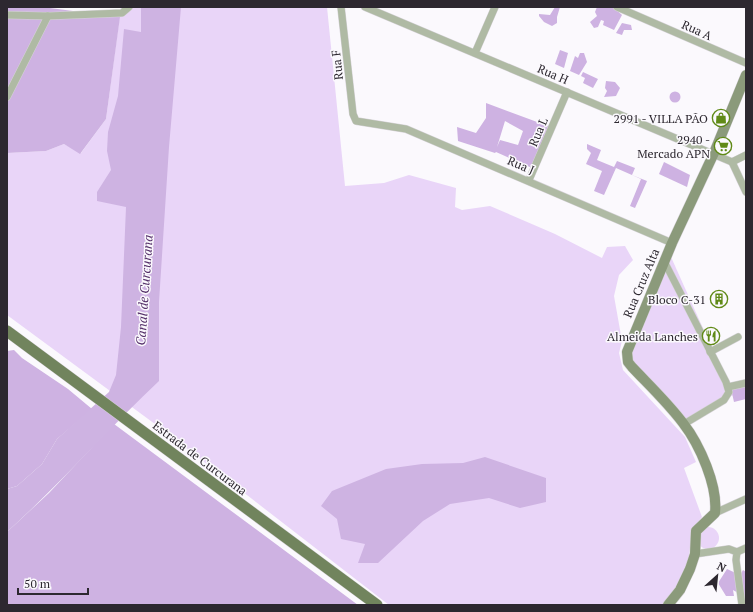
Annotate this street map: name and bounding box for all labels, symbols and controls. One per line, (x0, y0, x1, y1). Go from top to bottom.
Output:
street label: Rua A (680, 17, 715, 44)
street label: Rua F (328, 49, 346, 81)
street label: Rua H (535, 61, 571, 87)
shop icon: 2991 - VILLA PÃO (711, 108, 731, 128)
place label: 2991 - VILLA PÃO (614, 111, 708, 126)
street label: Rua L (525, 115, 551, 149)
place label: 2940 - Mercado APN (637, 132, 710, 161)
supermarket icon: 2940 - Mercado APN (713, 136, 733, 156)
street label: Rua J (505, 153, 537, 177)
water label: Canal de Curcurana (131, 234, 157, 346)
street label: Rua Cruz Alta (620, 246, 662, 320)
building icon: Bloco C-31 (709, 289, 729, 309)
place label: Bloco C-31 (648, 292, 706, 307)
restaurant icon: Almeida Lanches (701, 326, 721, 346)
place label: Almeida Lanches (607, 329, 698, 344)
street label: Estrada de Curcurana (150, 418, 250, 498)
north arrow (697, 556, 737, 596)
text: N (715, 559, 729, 576)
scale bar (18, 570, 88, 596)
text: 50 m (24, 576, 51, 591)

